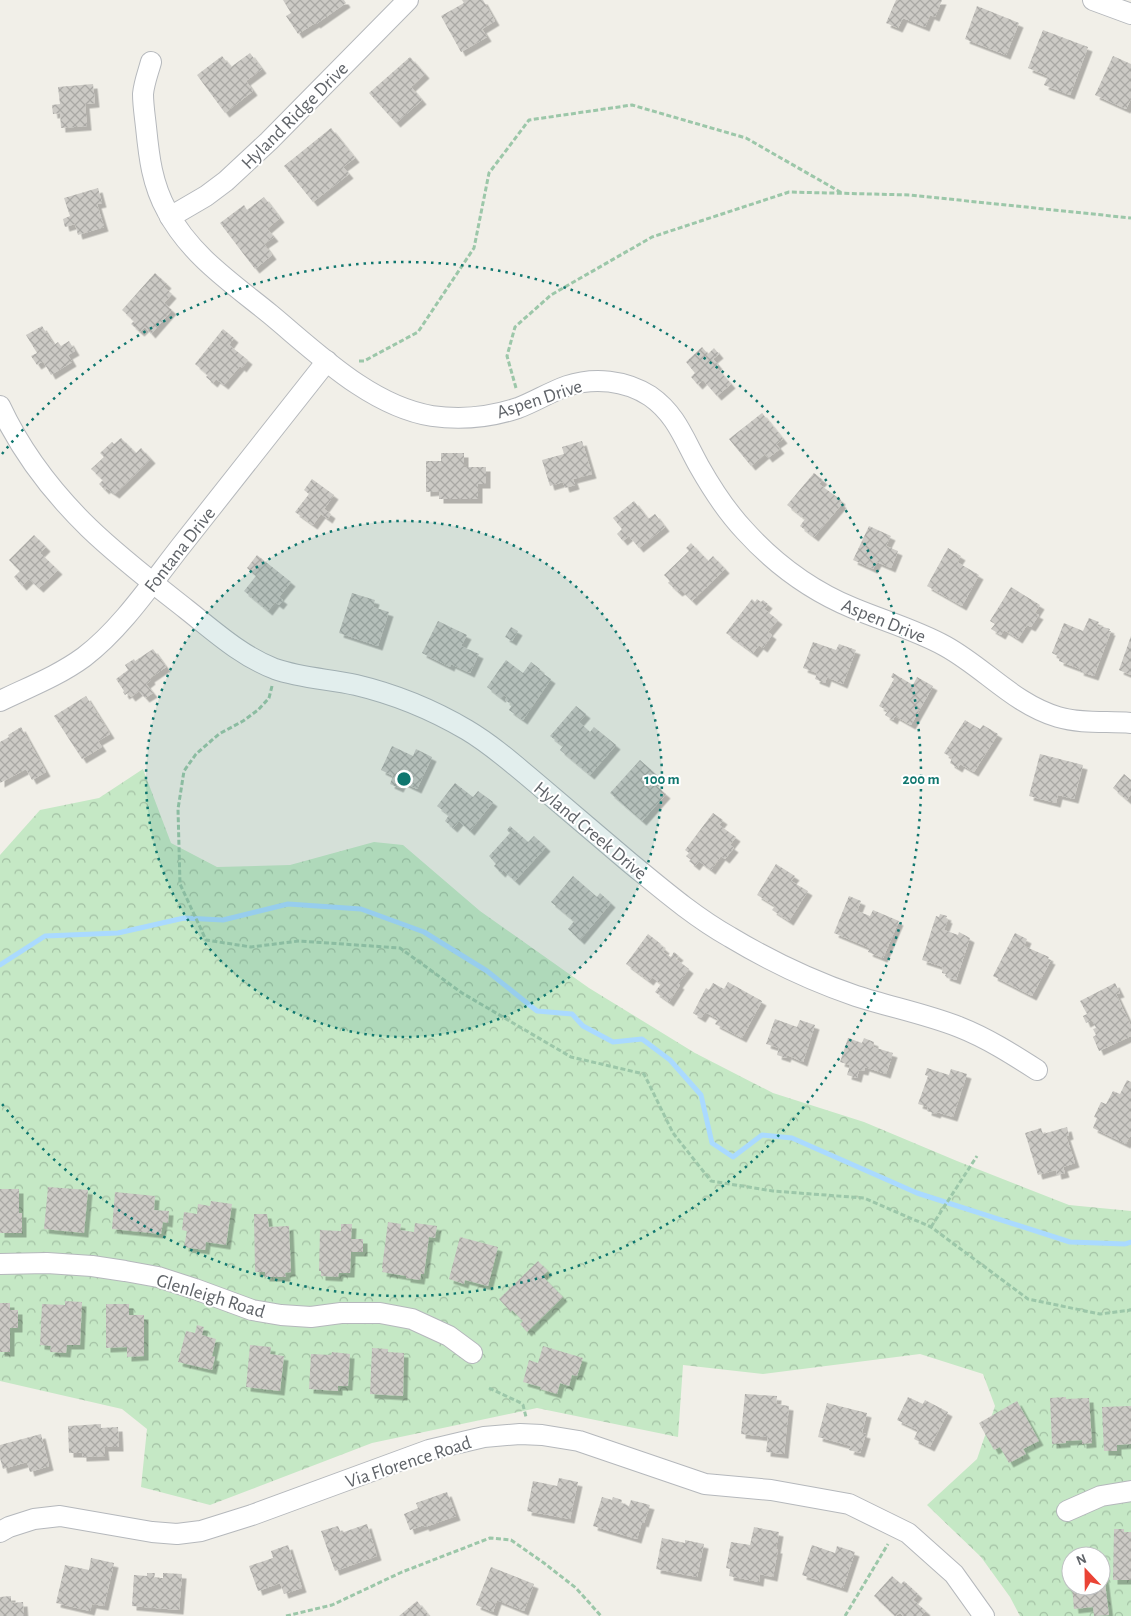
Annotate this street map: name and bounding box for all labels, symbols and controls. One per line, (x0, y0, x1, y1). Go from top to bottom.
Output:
street label: Hyland Ridge Drive (238, 59, 352, 173)
street label: Aspen Drive (494, 377, 585, 422)
street label: Fontana Drive (141, 504, 219, 596)
street label: Aspen Drive (839, 596, 928, 647)
centre of rings (395, 770, 413, 788)
text: 100 m (644, 772, 680, 787)
text: 200 m (902, 772, 940, 787)
street label: Hyland Creek Drive (530, 779, 650, 884)
street label: Glenleigh Road (154, 1271, 267, 1322)
street label: Via Florence Road (343, 1433, 474, 1492)
north arrow (1061, 1546, 1111, 1596)
text: N (1074, 1552, 1089, 1568)

